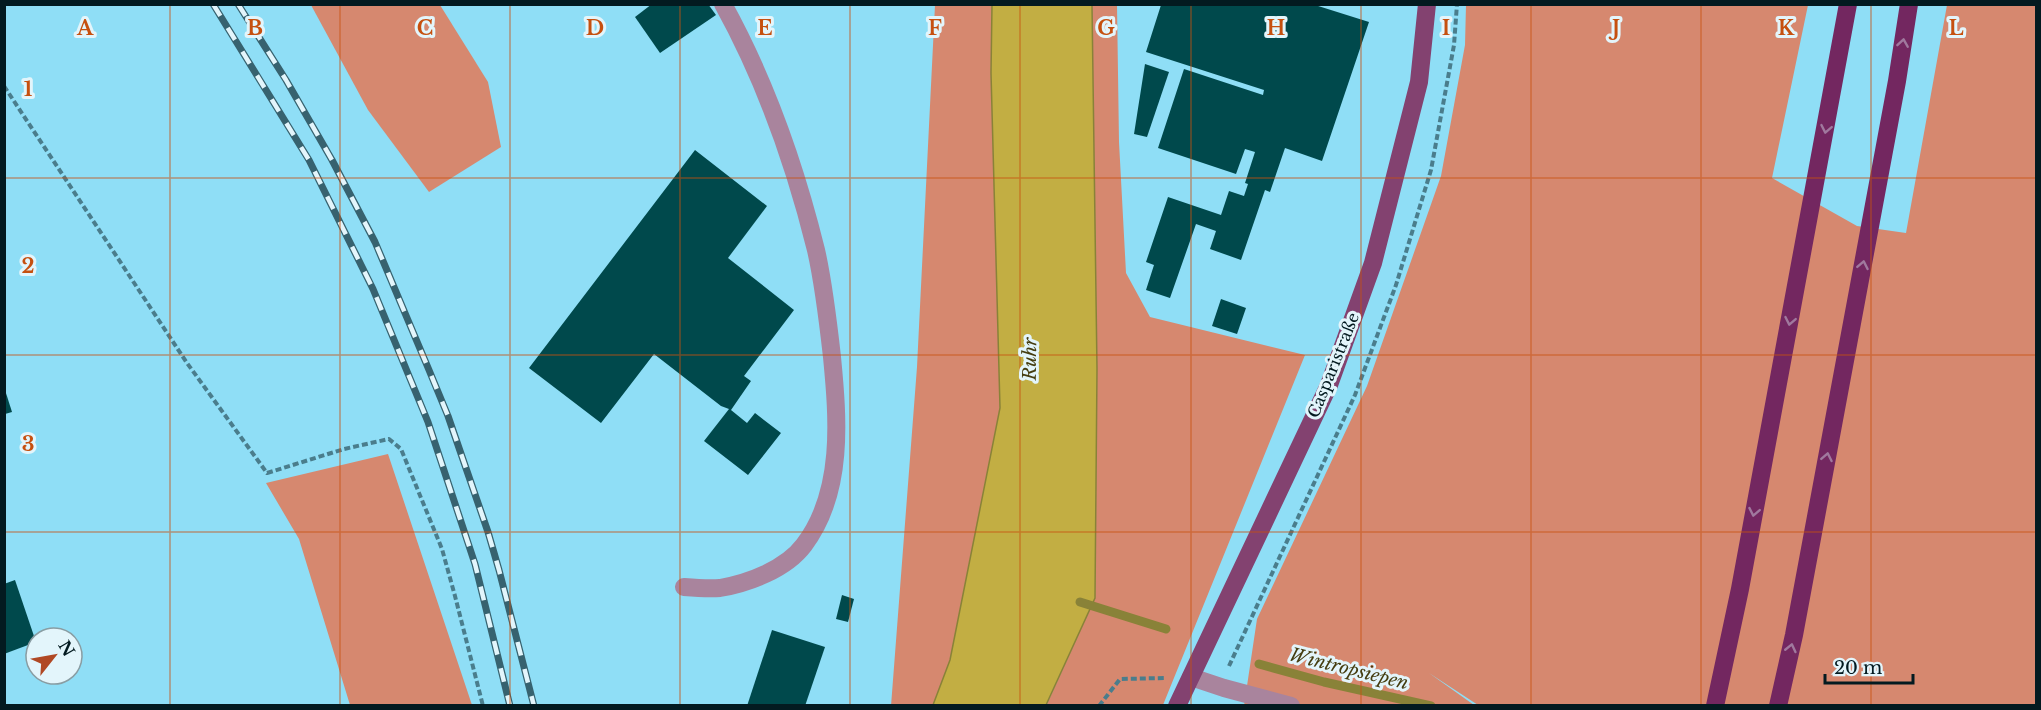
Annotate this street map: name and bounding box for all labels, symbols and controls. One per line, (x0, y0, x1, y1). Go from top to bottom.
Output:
text: A (76, 16, 94, 40)
text: B (247, 16, 263, 40)
text: C (417, 16, 433, 40)
text: D (586, 16, 604, 40)
text: E (757, 16, 773, 40)
text: F (928, 16, 942, 40)
text: G (1097, 16, 1115, 40)
text: H (1267, 16, 1286, 40)
text: I (1442, 16, 1450, 40)
text: J (1608, 16, 1620, 40)
text: K (1778, 16, 1795, 40)
text: L (1948, 16, 1964, 40)
one-way arrow (1897, 38, 1909, 47)
text: 1 (24, 77, 33, 101)
one-way arrow (1820, 124, 1833, 134)
text: 2 (21, 254, 35, 278)
one-way arrow (1856, 260, 1869, 270)
street label: Casparistraße (1303, 309, 1363, 421)
one-way arrow (1784, 315, 1797, 325)
water label: Ruhr (1019, 337, 1041, 382)
text: 3 (22, 432, 34, 456)
one-way arrow (1820, 452, 1833, 462)
one-way arrow (1749, 508, 1761, 517)
north arrow (24, 626, 84, 686)
text: N (54, 637, 79, 660)
water label: Wintropsiepen (1287, 644, 1411, 694)
one-way arrow (1784, 644, 1797, 654)
scale bar (1825, 647, 1914, 685)
text: 20 m (1834, 657, 1882, 679)

